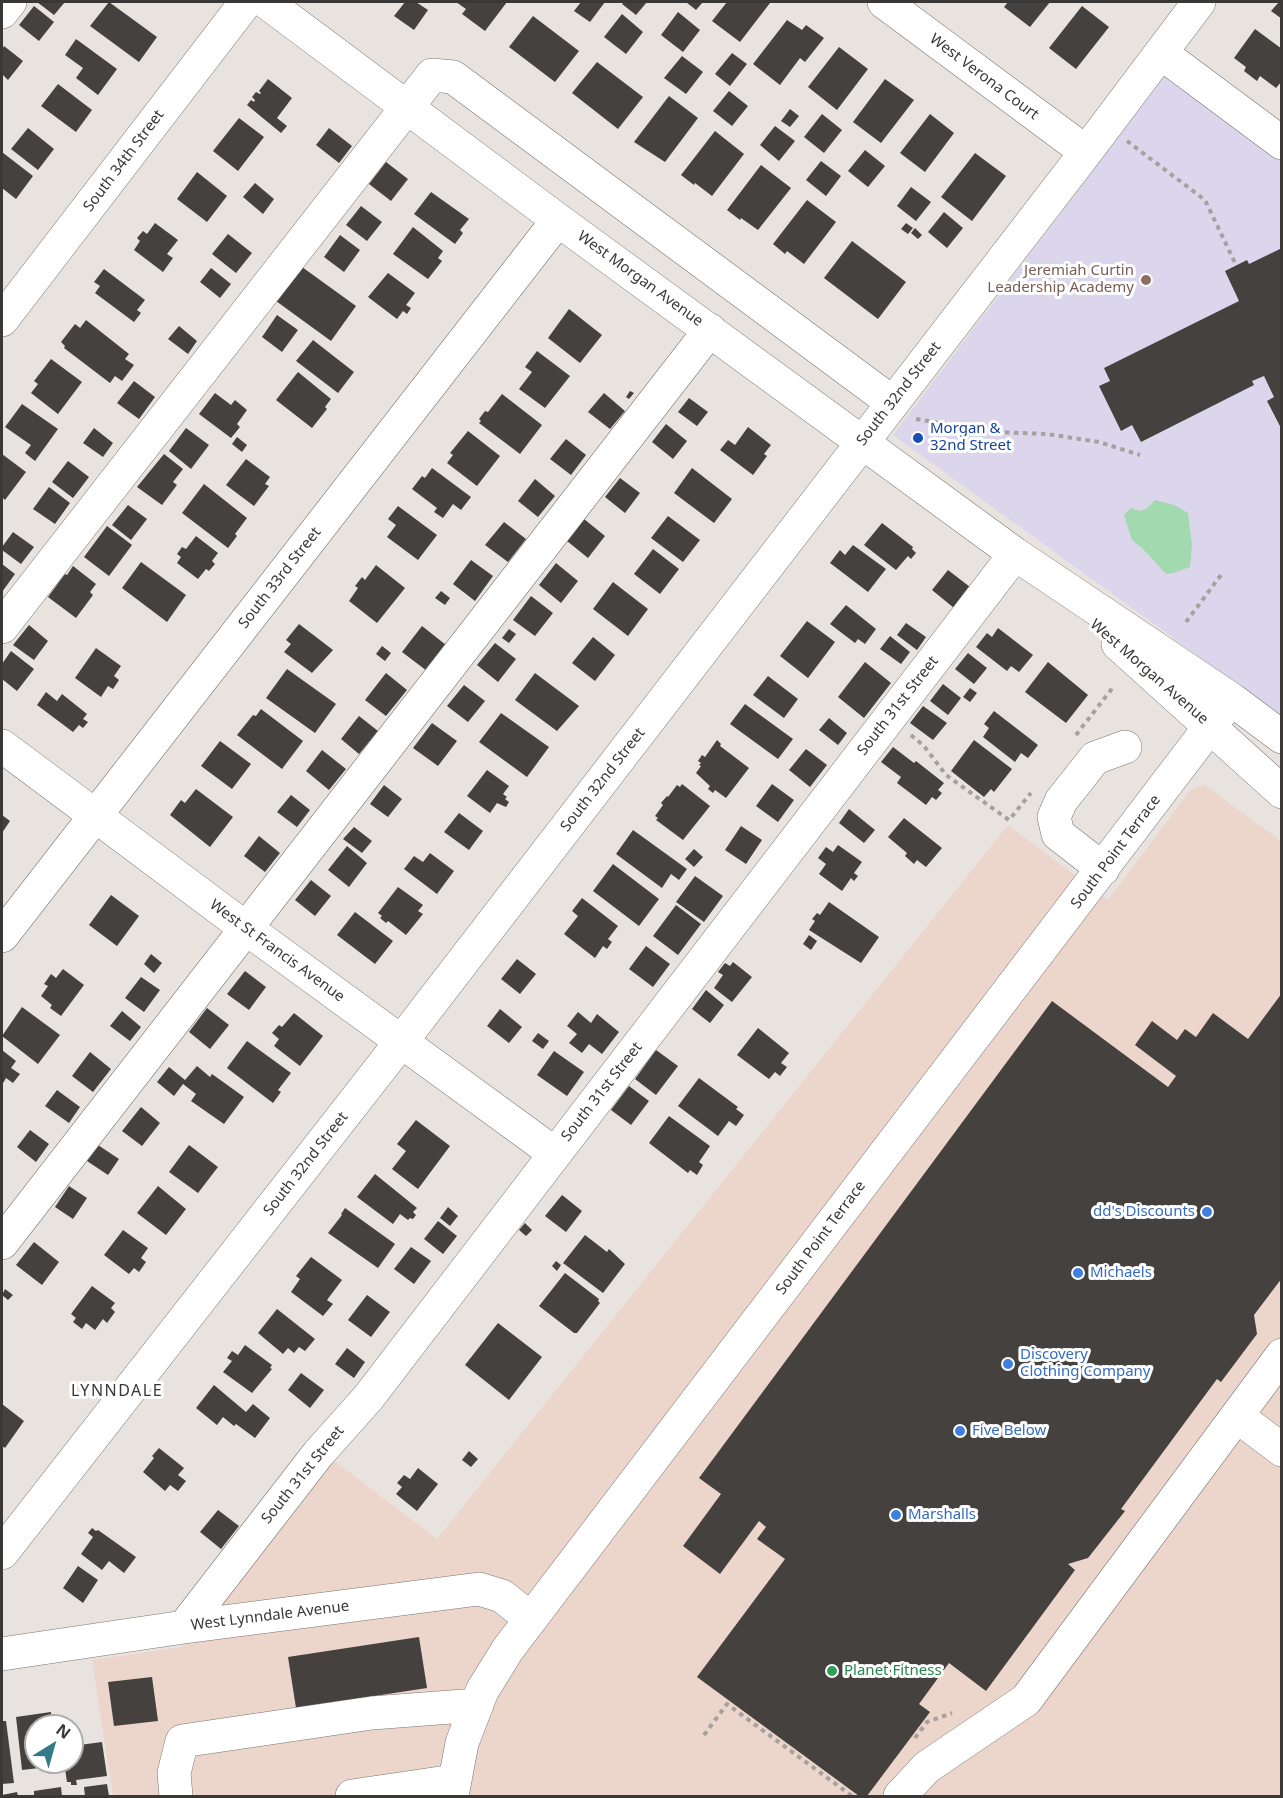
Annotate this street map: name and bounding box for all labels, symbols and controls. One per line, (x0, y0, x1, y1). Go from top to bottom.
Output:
street label: West Verona Court (926, 30, 1042, 124)
street label: South 34th Street (80, 107, 168, 215)
street label: West Morgan Avenue (574, 227, 706, 331)
place label: Jeremiah Curtin Leadership Academy (987, 262, 1134, 297)
marker: Jeremiah Curtin Leadership Academy (1139, 273, 1153, 287)
street label: South 32nd Street (853, 339, 945, 449)
place label: Morgan & 32nd Street (930, 420, 1011, 455)
marker: Morgan & 32nd Street (911, 431, 925, 445)
street label: South 33rd Street (235, 524, 325, 632)
street label: West Morgan Avenue (1086, 616, 1212, 728)
street label: South 31st Street (854, 653, 942, 759)
street label: South 32nd Street (557, 725, 649, 835)
street label: South Point Terrace (1067, 792, 1165, 912)
street label: West St Francis Avenue (206, 896, 348, 1006)
street label: South 31st Street (558, 1039, 646, 1145)
street label: South 32nd Street (260, 1109, 352, 1219)
street label: South Point Terrace (772, 1178, 870, 1298)
place label: dd's Discounts (1093, 1203, 1195, 1221)
marker: dd's Discounts (1200, 1205, 1214, 1219)
place label: Michaels (1090, 1264, 1152, 1282)
marker: Michaels (1071, 1266, 1085, 1280)
place label: Discovery Clothing Company (1020, 1346, 1151, 1381)
marker: Discovery Clothing Company (1001, 1357, 1015, 1371)
district label: LYNNDALE (71, 1381, 163, 1401)
street label: South 31st Street (258, 1422, 348, 1528)
place label: Five Below (972, 1422, 1046, 1440)
marker: Five Below (953, 1424, 967, 1438)
place label: Marshalls (908, 1506, 976, 1524)
marker: Marshalls (889, 1508, 903, 1522)
street label: West Lynndale Avenue (190, 1597, 350, 1635)
place label: Planet Fitness (844, 1662, 942, 1680)
marker: Planet Fitness (825, 1664, 839, 1678)
north arrow (24, 1714, 84, 1774)
text: N (52, 1719, 75, 1744)

